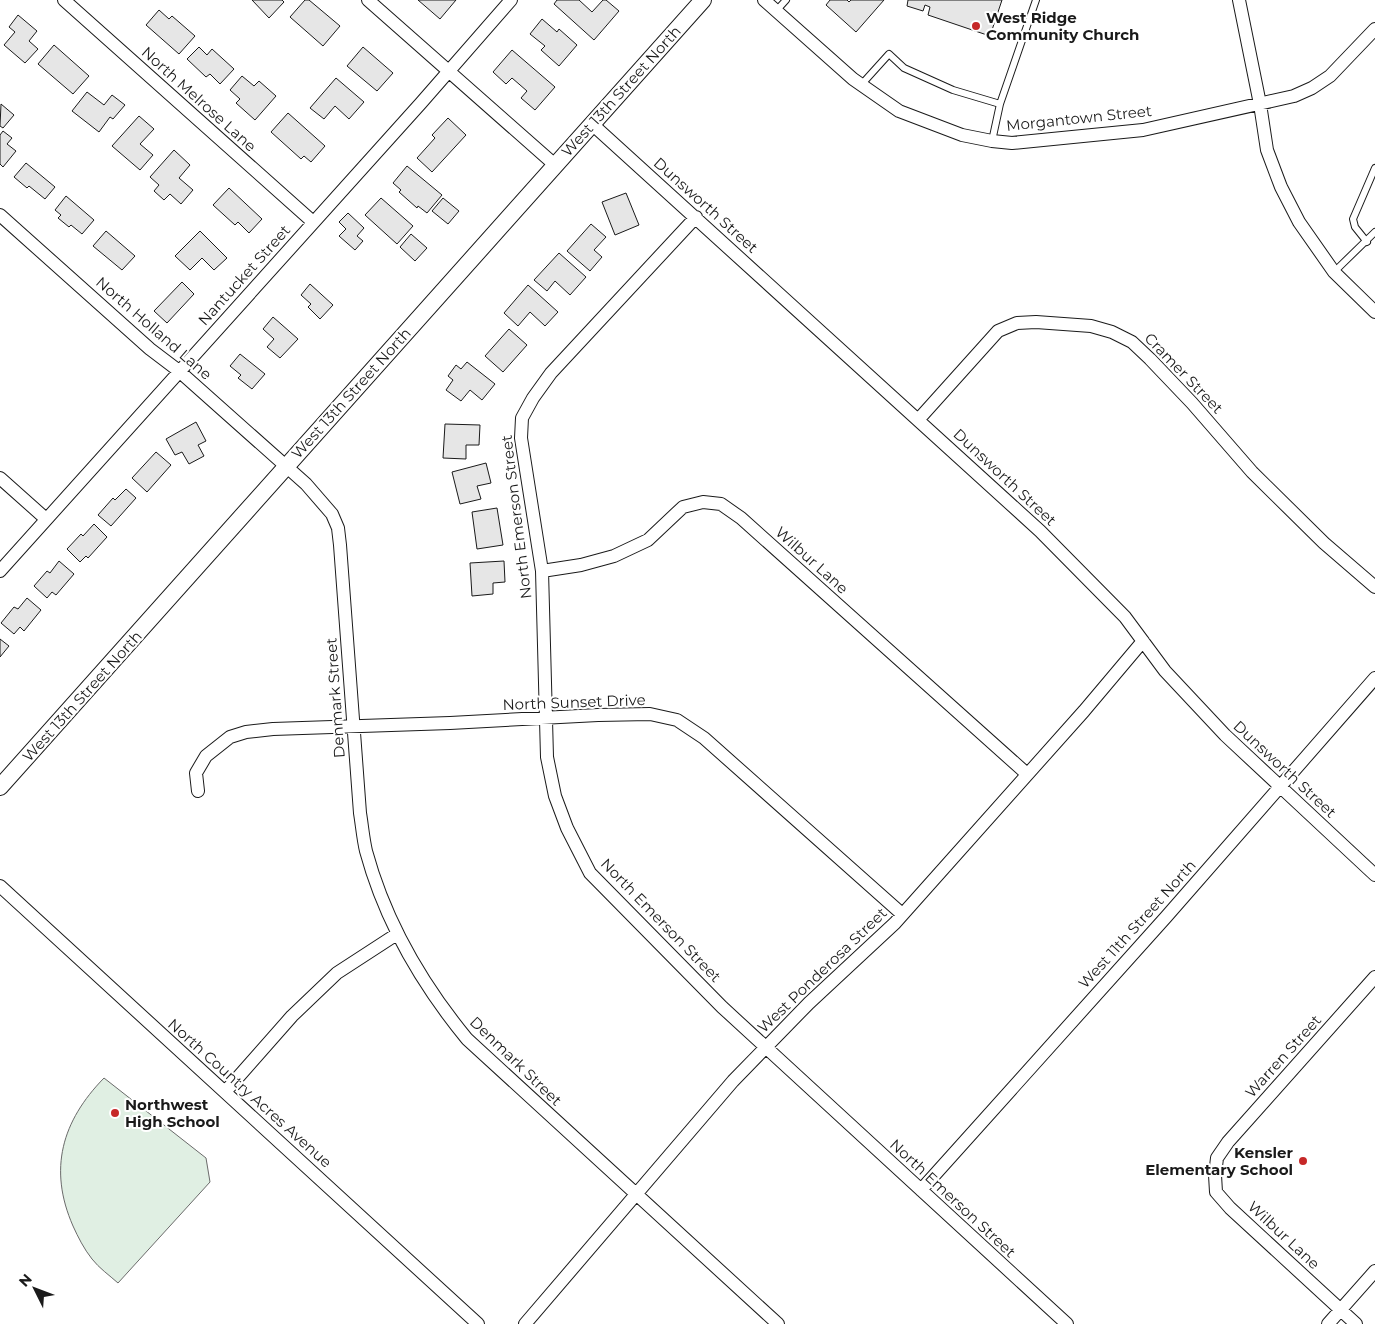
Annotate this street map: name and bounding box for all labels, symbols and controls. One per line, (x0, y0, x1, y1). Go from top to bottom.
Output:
place label: West Ridge Community Church (986, 8, 1139, 44)
marker: West Ridge Community Church (970, 20, 982, 32)
street label: West 13th Street North (557, 22, 685, 160)
street label: North Melrose Lane (138, 42, 260, 156)
street label: Morgantown Street (1005, 101, 1153, 135)
street label: Dunsworth Street (650, 153, 762, 257)
street label: Nantucket Street (194, 221, 294, 329)
street label: North Holland Lane (92, 272, 216, 384)
street label: West 13th Street North (287, 324, 415, 462)
street label: Cramer Street (1141, 329, 1227, 417)
street label: Dunsworth Street (950, 424, 1060, 530)
street label: North Emerson Street (497, 434, 535, 600)
street label: Wilbur Lane (772, 522, 852, 598)
street label: West 13th Street North (18, 627, 146, 765)
street label: Denmark Street (321, 637, 349, 759)
street label: North Sunset Drive (502, 690, 646, 714)
street label: Dunsworth Street (1230, 716, 1340, 822)
street label: North Emerson Street (597, 854, 725, 986)
street label: West 11th Street North (1074, 856, 1200, 992)
street label: West Ponderosa Street (753, 903, 891, 1037)
street label: Warren Street (1241, 1011, 1325, 1101)
street label: Denmark Street (466, 1012, 566, 1110)
street label: North Country Acres Avenue (164, 1014, 336, 1172)
place label: Northwest High School (125, 1095, 220, 1131)
marker: Northwest High School (109, 1107, 121, 1119)
street label: North Emerson Street (886, 1135, 1020, 1261)
place label: Kensler Elementary School (1145, 1143, 1294, 1179)
marker: Kensler Elementary School (1297, 1155, 1309, 1167)
street label: Wilbur Lane (1244, 1197, 1324, 1273)
north arrow (10, 1264, 60, 1314)
text: N (15, 1270, 36, 1291)

